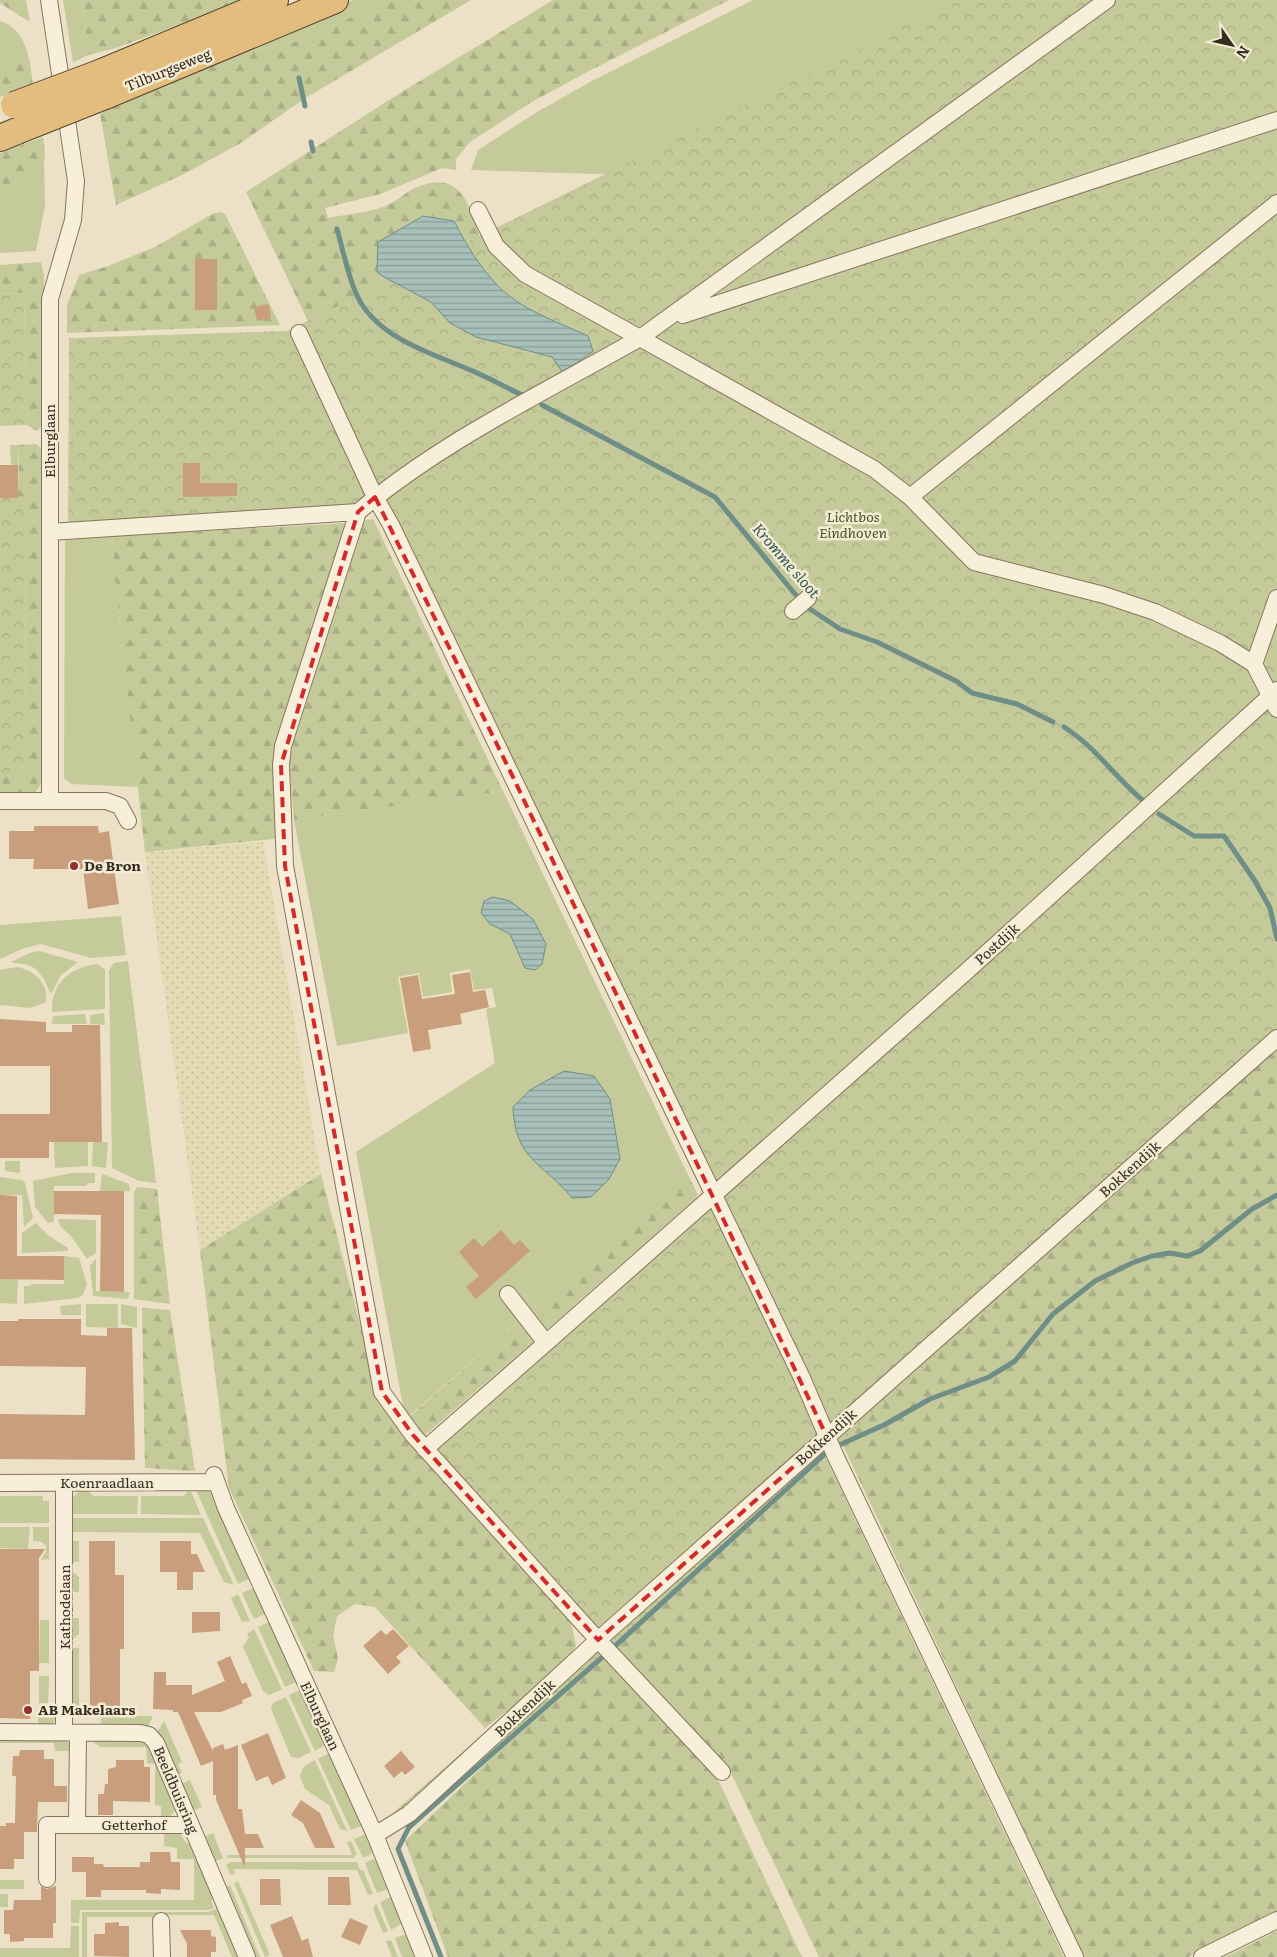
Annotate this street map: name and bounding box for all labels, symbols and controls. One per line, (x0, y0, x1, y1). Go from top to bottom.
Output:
north arrow (1207, 20, 1257, 70)
text: N (1232, 42, 1255, 63)
street label: Tilburgseweg (122, 43, 214, 95)
street label: Elburglaan (39, 404, 59, 478)
park label: Lichtbos Eindhoven (819, 506, 888, 542)
water label: Kromme sloot (748, 517, 826, 603)
place label: De Bron (84, 855, 141, 875)
marker: De Bron (68, 860, 80, 872)
street label: Postdijk (970, 917, 1023, 969)
street label: Bokkendijk (1094, 1135, 1165, 1201)
street label: Bokkendijk (790, 1403, 861, 1469)
street label: Koenraadlaan (60, 1472, 154, 1492)
street label: Kathodelaan (54, 1565, 74, 1649)
street label: Bokkendijk (490, 1674, 559, 1741)
street label: Elburglaan (296, 1678, 346, 1753)
place label: AB Makelaars (38, 1699, 136, 1719)
marker: AB Makelaars (22, 1704, 34, 1716)
street label: Beeldbuisring (149, 1743, 204, 1837)
street label: Getterhof (101, 1814, 168, 1834)

